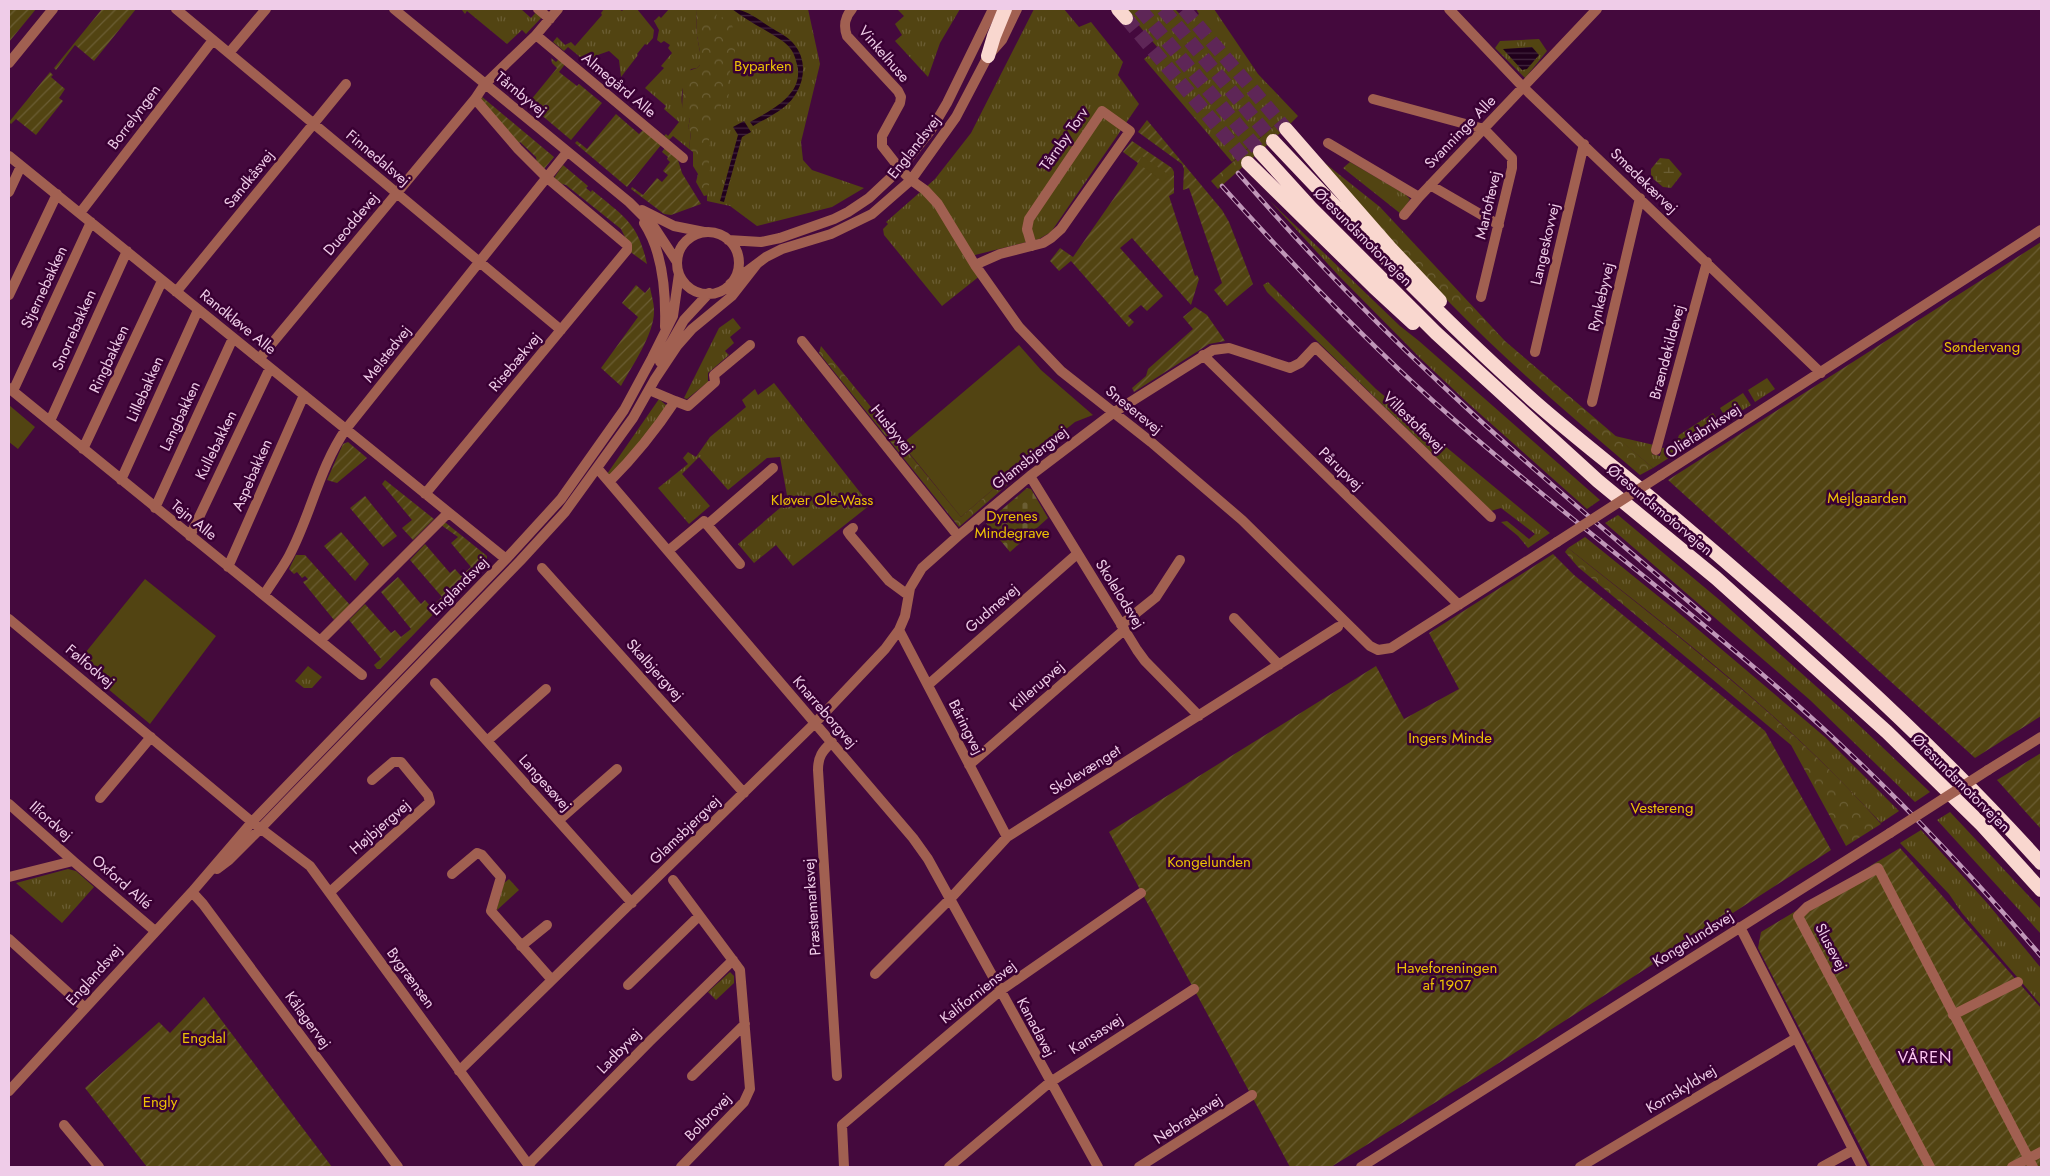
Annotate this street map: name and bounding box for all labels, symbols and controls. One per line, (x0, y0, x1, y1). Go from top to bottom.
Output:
street label: Vinkelhuse (853, 21, 915, 87)
street label: Almegård Alle (577, 47, 661, 123)
park label: Byparken (734, 55, 792, 77)
street label: Tårnbyvej (491, 66, 551, 122)
street label: Borrelyngen (102, 80, 166, 154)
street label: Svanninge Alle (1419, 90, 1501, 174)
street label: Tårnby Torv (1034, 103, 1094, 175)
street label: Englandsvej (882, 110, 946, 184)
street label: Finnedalsvej (341, 125, 415, 191)
street label: Smedekærvej (1605, 143, 1683, 219)
street label: Sandkåsvej (219, 145, 279, 213)
street label: Martoftevej (1469, 169, 1507, 241)
street label: Øresundsmotorvejen (1309, 183, 1417, 291)
street label: Dueoddevej (318, 188, 384, 260)
street label: Langeskovvej (1525, 201, 1565, 287)
street label: Stjernebakken (15, 242, 73, 332)
street label: Rynkebyvej (1582, 260, 1620, 334)
street label: Randkløve Alle (195, 284, 281, 360)
street label: Snorrebakken (46, 286, 102, 374)
street label: Brændekildevej (1644, 302, 1690, 402)
street label: Ringbakken (84, 321, 134, 397)
street label: Melstedvej (358, 321, 416, 387)
street label: Risebækvej (484, 327, 546, 397)
park label: Søndervang (1944, 336, 2020, 358)
street label: Lillebakken (121, 353, 169, 425)
street label: Langbakken (154, 377, 206, 455)
street label: Sneserevej (1101, 380, 1167, 440)
street label: Villestoftevej (1378, 386, 1450, 458)
street label: Oliefabriksvej (1661, 398, 1745, 464)
street label: Husbyvej (865, 400, 919, 458)
street label: Kullebakken (190, 407, 242, 483)
street label: Glamsbjergvej (987, 421, 1073, 495)
street label: Aspebakken (226, 436, 278, 514)
street label: Pårupvej (1314, 442, 1368, 496)
street label: Øresundsmotorvejen (1603, 459, 1717, 561)
park label: Mejlgaarden (1827, 487, 1907, 509)
park label: Kløver Ole-Wass (771, 489, 873, 511)
street label: Tejn Alle (166, 495, 222, 546)
park label: Dyrenes Mindegrave (974, 505, 1050, 544)
street label: Englandsvej (424, 551, 494, 621)
street label: Skolelodsvej (1090, 555, 1150, 633)
street label: Gudmevej (960, 578, 1024, 638)
street label: Skalbjergvej (621, 634, 689, 706)
street label: Følfodvej (61, 639, 119, 693)
street label: Killerupvej (1005, 656, 1069, 716)
street label: Knarreborgvej (787, 671, 863, 753)
street label: Båringvej (943, 696, 989, 758)
park label: Ingers Minde (1408, 727, 1492, 749)
street label: Øresundsmotorvejen (1907, 729, 2015, 837)
street label: Skolevænget (1045, 739, 1125, 801)
street label: Langesøvej (513, 750, 577, 816)
street label: Glamsbjergvej (644, 790, 726, 870)
street label: Højbjergvej (345, 794, 415, 860)
street label: Ilfordvej (24, 796, 78, 846)
park label: Vestereng (1631, 797, 1693, 819)
street label: Oxford Allé (87, 850, 157, 915)
park label: Kongelunden (1167, 851, 1251, 873)
street label: Præstemarksvej (798, 858, 826, 956)
street label: Kongelundsvej (1648, 905, 1738, 973)
street label: Slusevej (1809, 919, 1853, 975)
street label: Englandsvej (61, 940, 127, 1010)
street label: Bygrænsen (381, 943, 441, 1013)
street label: Kaliforniensvej (935, 955, 1021, 1029)
park label: Haveforeningen af 1907 (1397, 957, 1497, 996)
street label: Kålagervej (280, 987, 336, 1053)
street label: Kanadavej (1011, 993, 1061, 1061)
street label: Kansasvej (1065, 1008, 1127, 1060)
street label: Ladbyvej (592, 1023, 646, 1079)
park label: Engdal (182, 1027, 226, 1049)
district label: VÅREN (1898, 1046, 1952, 1069)
street label: Kornskyldvej (1642, 1059, 1720, 1119)
street label: Bolbrovej (679, 1088, 737, 1146)
street label: Nebraskavej (1149, 1089, 1227, 1149)
park label: Engly (143, 1091, 178, 1113)

